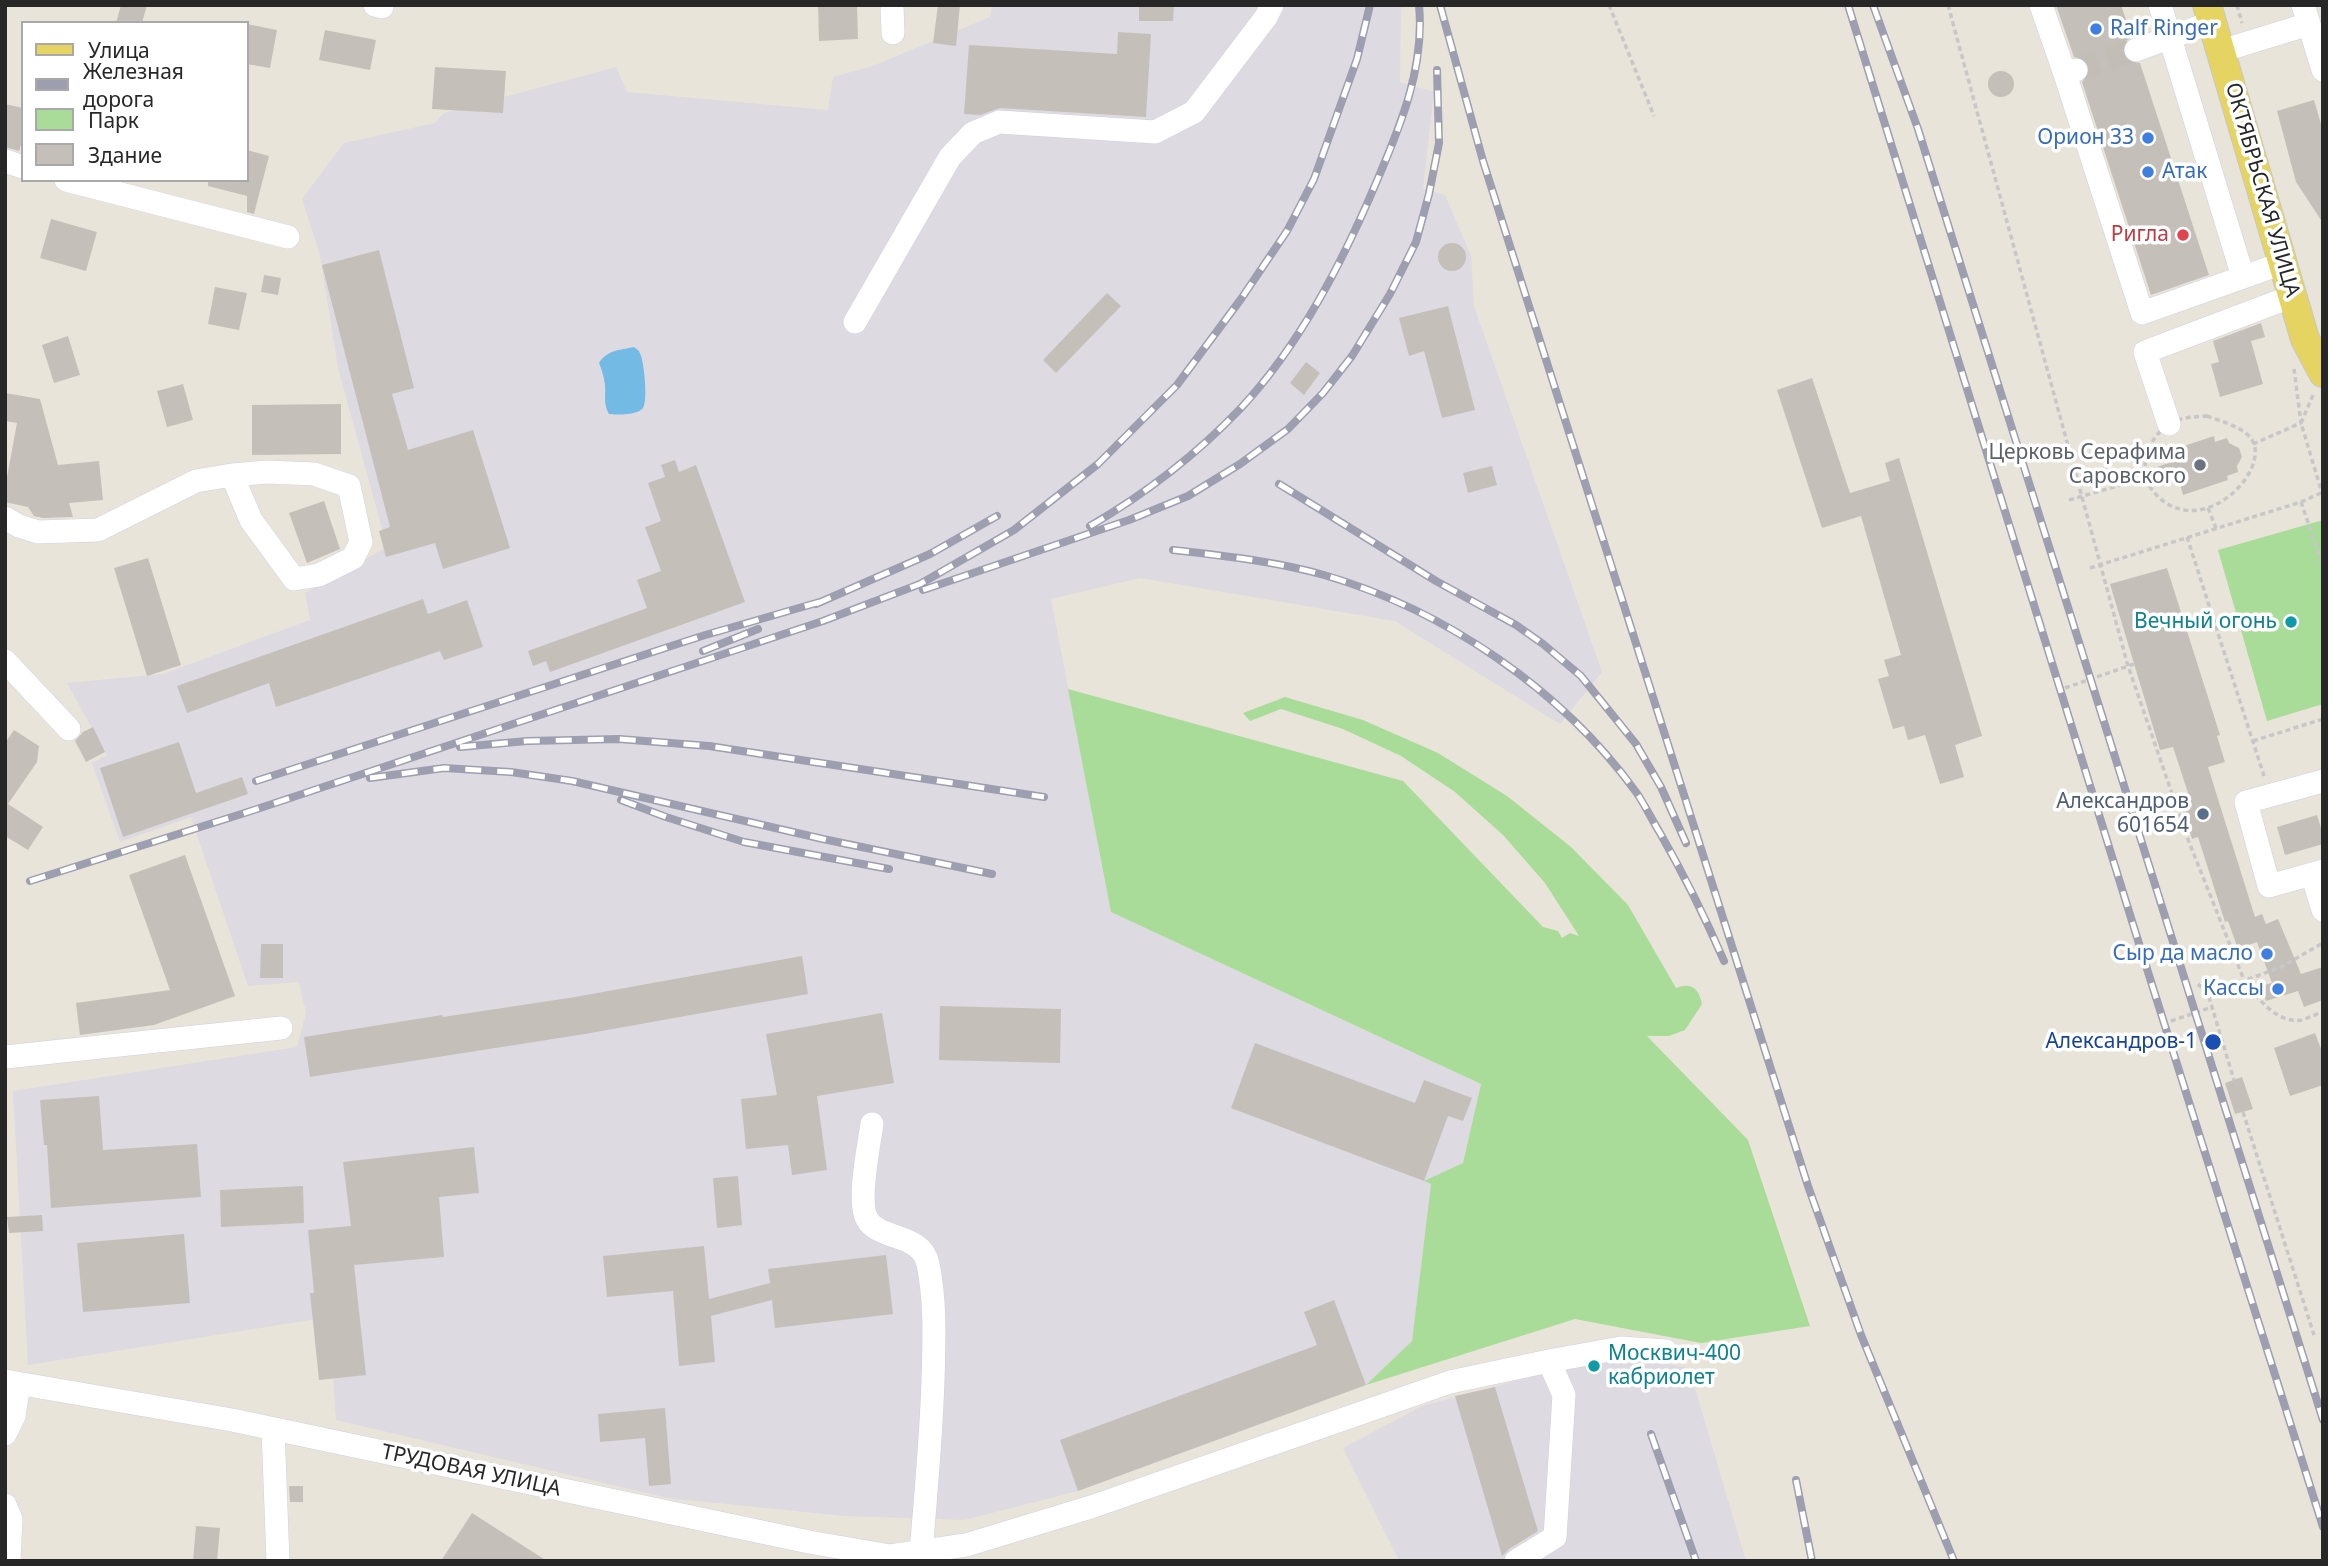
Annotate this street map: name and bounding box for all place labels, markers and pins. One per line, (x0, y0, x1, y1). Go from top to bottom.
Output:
place label: Ralf Ringer (2110, 16, 2218, 42)
marker: Ralf Ringer (2088, 21, 2104, 37)
place label: Орион 33 (2037, 125, 2134, 151)
marker: Орион 33 (2140, 130, 2156, 146)
place label: Атак (2162, 159, 2207, 185)
marker: Атак (2140, 164, 2156, 180)
place label: Ригла (2111, 222, 2169, 248)
marker: Ригла (2175, 227, 2191, 243)
place label: Церковь Серафима Саровского (1988, 440, 2186, 490)
marker: Церковь Серафима Саровского (2192, 457, 2208, 473)
place label: Вечный огонь (2134, 609, 2277, 635)
marker: Вечный огонь (2283, 614, 2299, 630)
place label: Александров 601654 (2056, 789, 2189, 839)
marker: Александров 601654 (2195, 806, 2211, 822)
place label: Сыр да масло (2113, 941, 2253, 967)
marker: Сыр да масло (2259, 946, 2275, 962)
place label: Кассы (2203, 976, 2264, 1002)
marker: Кассы (2270, 981, 2286, 997)
place label: Александров-1 (2045, 1029, 2197, 1055)
marker: Александров-1 (2203, 1032, 2223, 1052)
place label: Москвич-400 кабриолет (1608, 1341, 1741, 1391)
marker: Москвич-400 кабриолет (1586, 1358, 1602, 1374)

